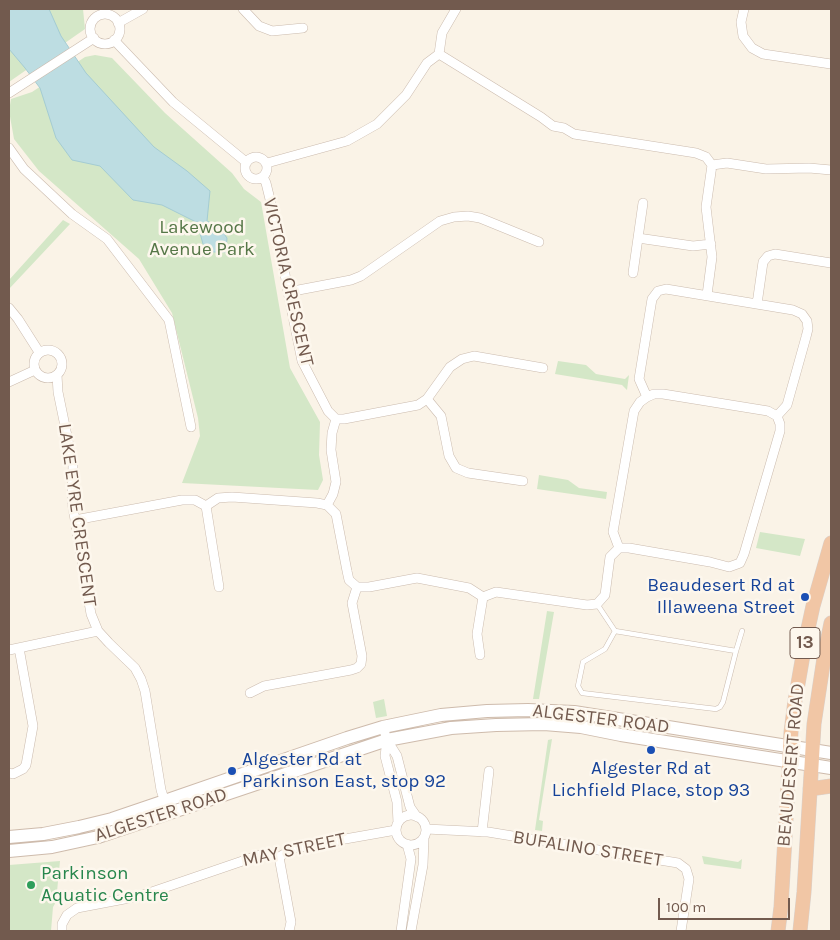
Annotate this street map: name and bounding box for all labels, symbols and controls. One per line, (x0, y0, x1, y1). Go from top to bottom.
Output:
street label: VICTORIA CRESCENT (258, 196, 318, 368)
park label: Lakewood Avenue Park (149, 217, 255, 261)
street label: LAKE EYRE CRESCENT (53, 422, 101, 608)
place label: Beaudesert Rd at Illaweena Street (647, 575, 795, 619)
marker: Beaudesert Rd at Illaweena Street (799, 591, 811, 603)
road number: 13 (790, 628, 820, 658)
street label: BEAUDESERT ROAD (772, 682, 810, 848)
street label: ALGESTER ROAD (531, 699, 671, 739)
marker: Algester Rd at Lichfield Place, stop 93 (645, 744, 657, 756)
place label: Algester Rd at Parkinson East, stop 92 (242, 749, 446, 793)
place label: Algester Rd at Lichfield Place, stop 93 (552, 758, 750, 802)
marker: Algester Rd at Parkinson East, stop 92 (226, 765, 238, 777)
street label: ALGESTER ROAD (92, 783, 230, 847)
street label: BUFALINO STREET (511, 826, 665, 872)
street label: MAY STREET (240, 828, 348, 872)
place label: Parkinson Aquatic Centre (41, 863, 169, 907)
marker: Parkinson Aquatic Centre (25, 879, 37, 891)
scale bar (660, 888, 792, 920)
text: 100 m (666, 898, 706, 916)

